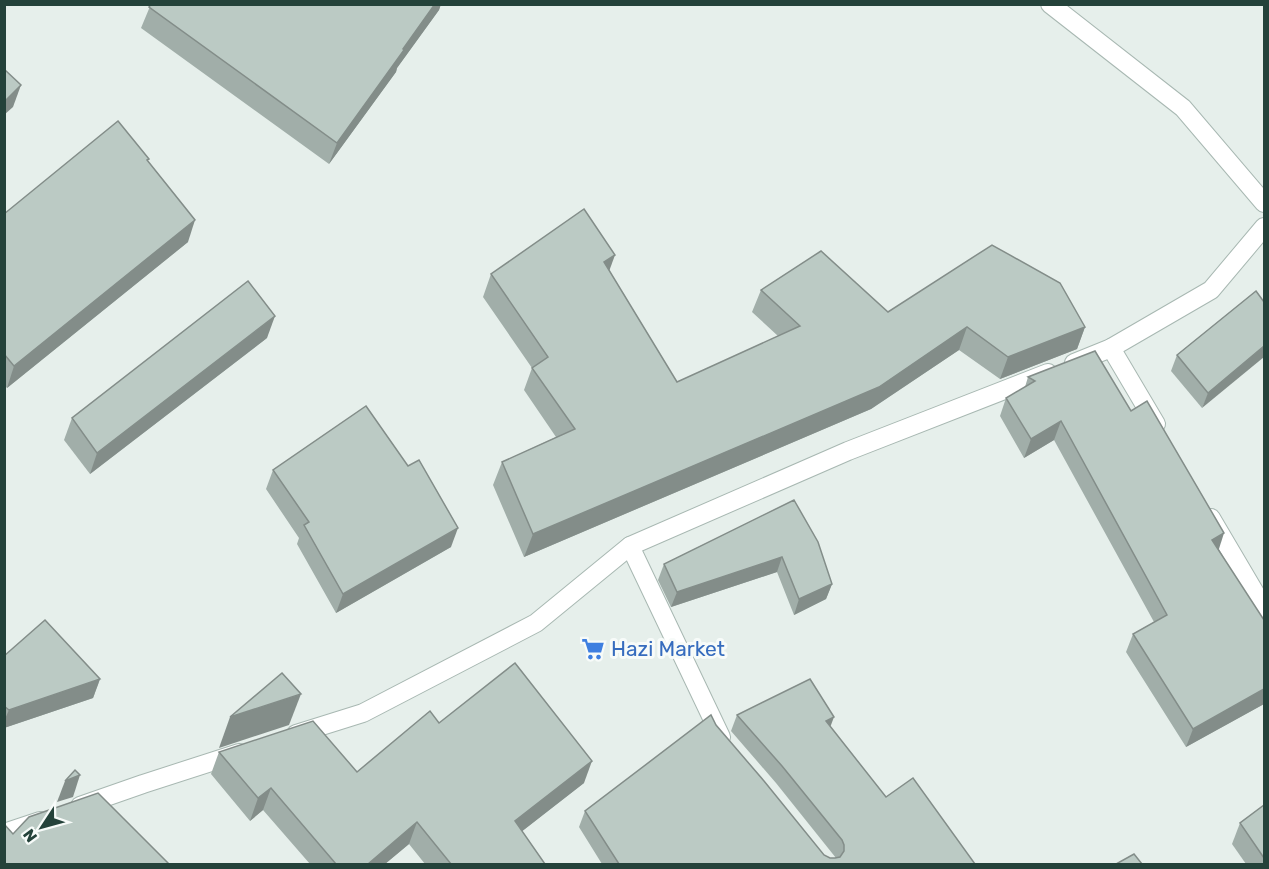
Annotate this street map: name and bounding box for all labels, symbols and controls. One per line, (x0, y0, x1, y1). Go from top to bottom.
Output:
supermarket icon: Hazi Market (580, 636, 606, 662)
place label: Hazi Market (611, 636, 725, 661)
north arrow (12, 797, 72, 857)
text: N (19, 825, 41, 846)

